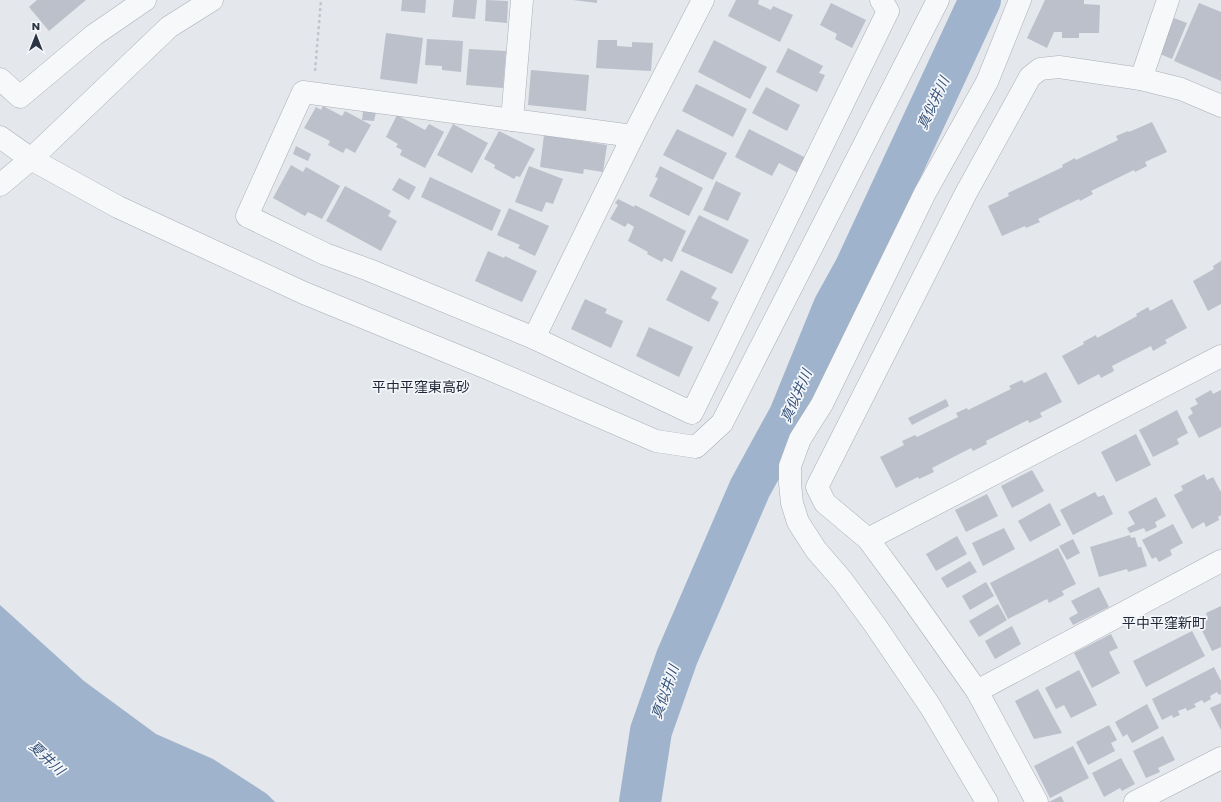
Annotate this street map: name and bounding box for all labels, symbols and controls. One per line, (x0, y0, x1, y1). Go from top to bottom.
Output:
north arrow (16, 16, 56, 56)
text: N (32, 18, 40, 34)
water label: 真似井川 (912, 72, 955, 133)
water label: 真似井川 (775, 365, 817, 426)
district label: 平中平窪東高砂 (372, 377, 470, 397)
district label: 平中平窪新町 (1122, 613, 1206, 633)
water label: 真似井川 (646, 660, 684, 722)
water label: 夏井川 (25, 736, 71, 781)

